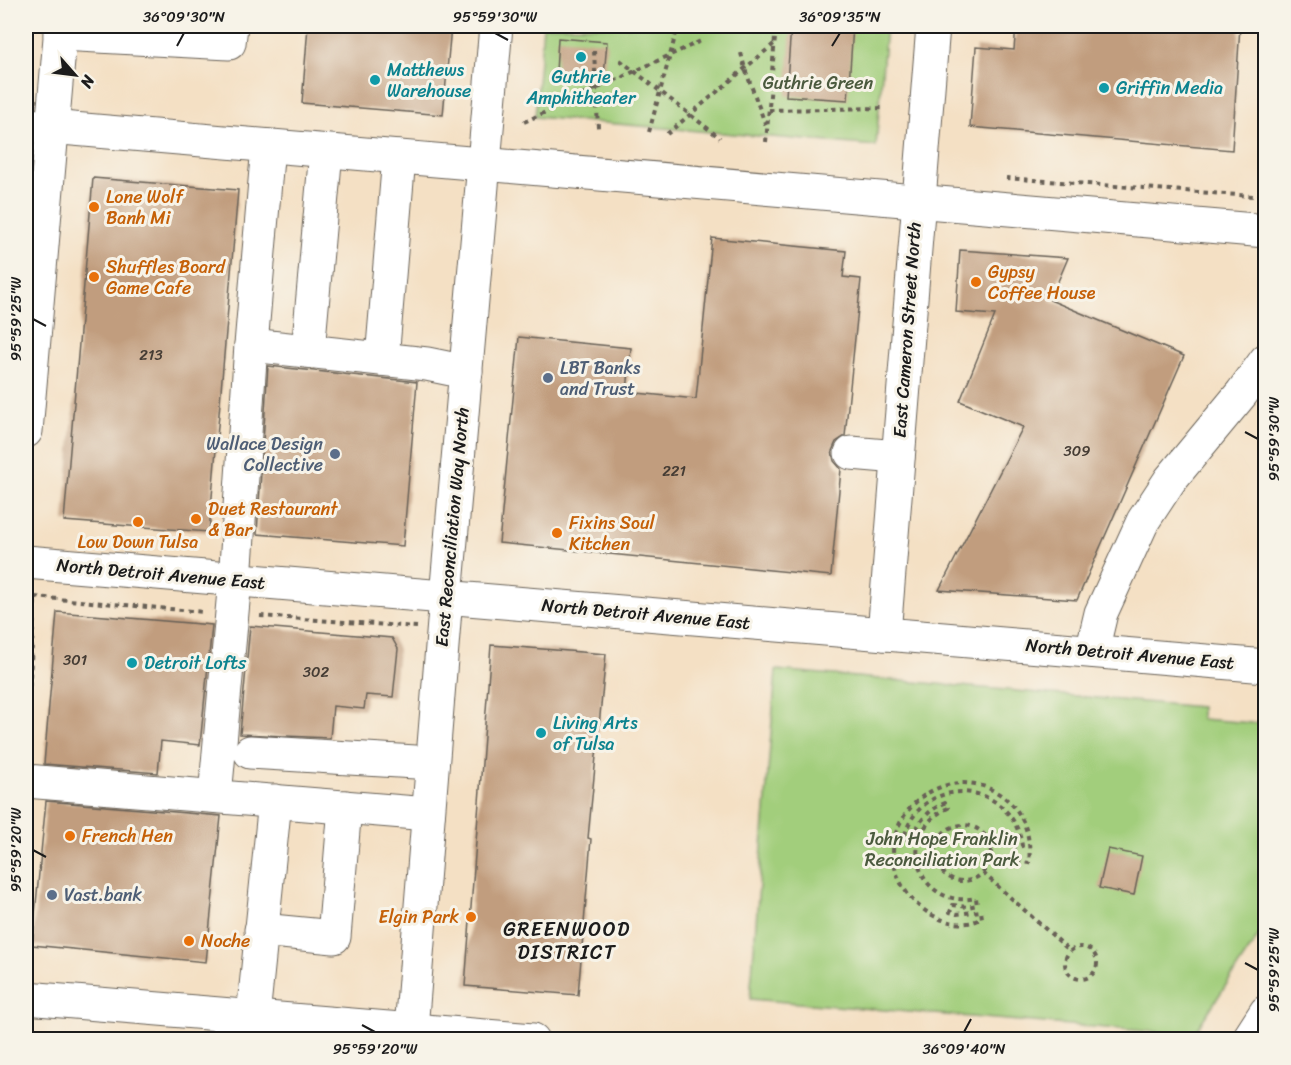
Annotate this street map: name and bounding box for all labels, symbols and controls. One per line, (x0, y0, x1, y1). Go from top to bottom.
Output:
text: 36°09'30"N (143, 4, 225, 30)
text: 95°59'30"W (453, 4, 538, 30)
text: 36°09'35"N (799, 4, 881, 30)
north arrow (45, 45, 105, 105)
marker: Guthrie Amphitheater (574, 50, 588, 64)
place label: Matthews Warehouse (387, 54, 471, 107)
place label: Guthrie Amphitheater (525, 61, 637, 114)
park label: Guthrie Green (763, 67, 874, 99)
text: N (72, 69, 104, 94)
place label: Griffin Media (1116, 72, 1223, 104)
marker: Matthews Warehouse (368, 73, 382, 87)
marker: Griffin Media (1097, 81, 1111, 95)
place label: Lone Wolf Banh Mi (106, 181, 185, 234)
marker: Lone Wolf Banh Mi (87, 200, 101, 214)
street label: East Cameron Street North (883, 221, 931, 439)
place label: Shuffles Board Game Cafe (106, 251, 226, 304)
place label: Gypsy Coffee House (988, 256, 1096, 309)
marker: Shuffles Board Game Cafe (87, 270, 101, 284)
marker: Gypsy Coffee House (969, 275, 983, 289)
text: 95°59'25"W (3, 276, 29, 361)
house number: 213 (139, 342, 163, 368)
place label: LBT Banks and Trust (560, 352, 641, 405)
marker: LBT Banks and Trust (541, 371, 555, 385)
text: 95°59'30"W (1261, 396, 1287, 481)
street label: East Reconciliation Way North (426, 406, 478, 648)
place label: Wallace Design Collective (206, 428, 323, 481)
house number: 309 (1064, 438, 1090, 464)
marker: Wallace Design Collective (328, 447, 342, 461)
house number: 221 (662, 458, 686, 484)
place label: Duet Restaurant & Bar (208, 493, 338, 546)
place label: Fixins Soul Kitchen (569, 507, 656, 560)
marker: Duet Restaurant & Bar (189, 512, 203, 526)
marker: Low Down Tulsa (131, 515, 145, 529)
place label: Low Down Tulsa (78, 526, 198, 558)
marker: Fixins Soul Kitchen (550, 526, 564, 540)
street label: North Detroit Avenue East (55, 549, 267, 599)
street label: North Detroit Avenue East (540, 589, 752, 639)
street label: North Detroit Avenue East (1024, 629, 1236, 679)
house number: 301 (63, 647, 87, 673)
place label: Detroit Lofts (144, 647, 247, 679)
marker: Detroit Lofts (125, 656, 139, 670)
house number: 302 (303, 659, 330, 685)
place label: Living Arts of Tulsa (553, 707, 638, 760)
marker: Living Arts of Tulsa (534, 726, 548, 740)
text: 95°59'20"W (3, 807, 29, 892)
place label: French Hen (82, 820, 173, 852)
park label: John Hope Franklin Reconciliation Park (865, 823, 1020, 876)
marker: French Hen (63, 829, 77, 843)
place label: Vast.bank (64, 879, 142, 911)
marker: Vast.bank (45, 888, 59, 902)
place label: Elgin Park (378, 901, 459, 933)
marker: Elgin Park (464, 910, 478, 924)
district label: GREENWOOD DISTRICT (503, 912, 631, 970)
place label: Noche (201, 925, 250, 957)
text: 95°59'25"W (1261, 927, 1287, 1012)
marker: Noche (182, 934, 196, 948)
text: 95°59'20"W (333, 1036, 418, 1062)
text: 36°09'40"N (923, 1036, 1006, 1062)

